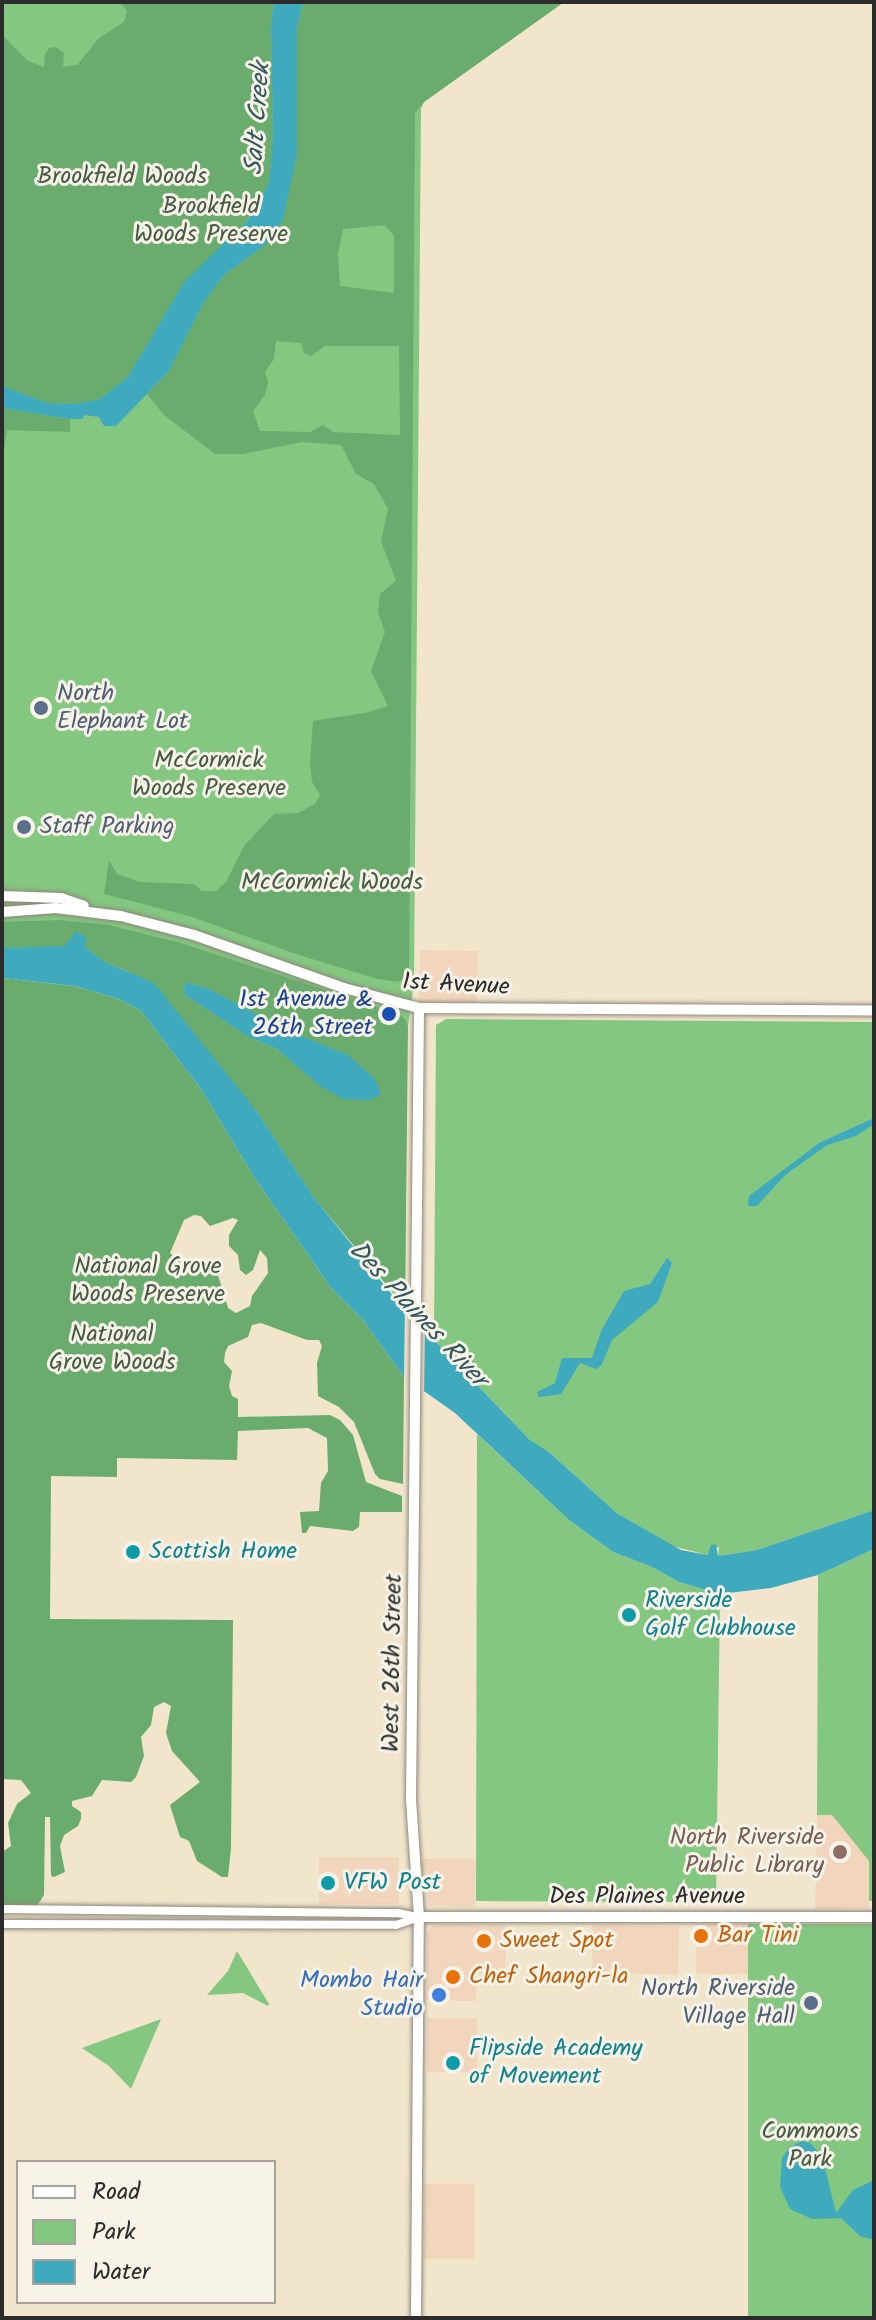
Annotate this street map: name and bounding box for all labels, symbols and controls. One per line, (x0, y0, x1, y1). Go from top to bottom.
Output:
water label: Salt Creek (240, 62, 278, 176)
park label: Brookfield Woods (37, 163, 207, 191)
park label: Brookfield Woods Preserve (134, 193, 288, 249)
place label: North Elephant Lot (57, 680, 188, 736)
marker: North Elephant Lot (32, 699, 50, 717)
park label: McCormick Woods Preserve (132, 747, 286, 803)
place label: Staff Parking (40, 813, 174, 841)
marker: Staff Parking (15, 818, 33, 836)
park label: McCormick Woods (241, 869, 423, 897)
street label: 1st Avenue (402, 968, 510, 1002)
place label: 1st Avenue & 26th Street (239, 986, 373, 1042)
marker: 1st Avenue & 26th Street (380, 1005, 398, 1023)
water label: Des Plaines River (341, 1235, 493, 1395)
park label: National Grove Woods Preserve (71, 1253, 225, 1309)
park label: National Grove Woods (49, 1321, 175, 1377)
place label: Scottish Home (149, 1538, 297, 1566)
marker: Scottish Home (124, 1543, 142, 1561)
street label: West 26th Street (377, 1573, 409, 1753)
place label: Riverside Golf Clubhouse (645, 1587, 796, 1643)
marker: Riverside Golf Clubhouse (620, 1606, 638, 1624)
place label: North Riverside Public Library (670, 1824, 824, 1880)
marker: North Riverside Public Library (831, 1843, 849, 1861)
place label: VFW Post (344, 1869, 441, 1897)
marker: VFW Post (319, 1874, 337, 1892)
street label: Des Plaines Avenue (549, 1883, 745, 1911)
place label: Bar Tini (717, 1922, 798, 1950)
place label: Sweet Spot (500, 1927, 614, 1955)
marker: Bar Tini (692, 1927, 710, 1945)
marker: Sweet Spot (475, 1932, 493, 1950)
place label: Chef Shangri-la (469, 1963, 629, 1991)
place label: Mombo Hair Studio (300, 1967, 423, 2023)
marker: Chef Shangri-la (444, 1968, 462, 1986)
place label: North Riverside Village Hall (641, 1975, 795, 2031)
marker: Mombo Hair Studio (430, 1986, 448, 2004)
marker: North Riverside Village Hall (802, 1994, 820, 2012)
place label: Flipside Academy of Movement (469, 2035, 643, 2091)
marker: Flipside Academy of Movement (444, 2054, 462, 2072)
park label: Commons Park (761, 2118, 859, 2174)
legend (16, 2160, 276, 2304)
text: Road (92, 2173, 140, 2212)
text: Park (92, 2213, 136, 2252)
text: Water (92, 2253, 150, 2292)

